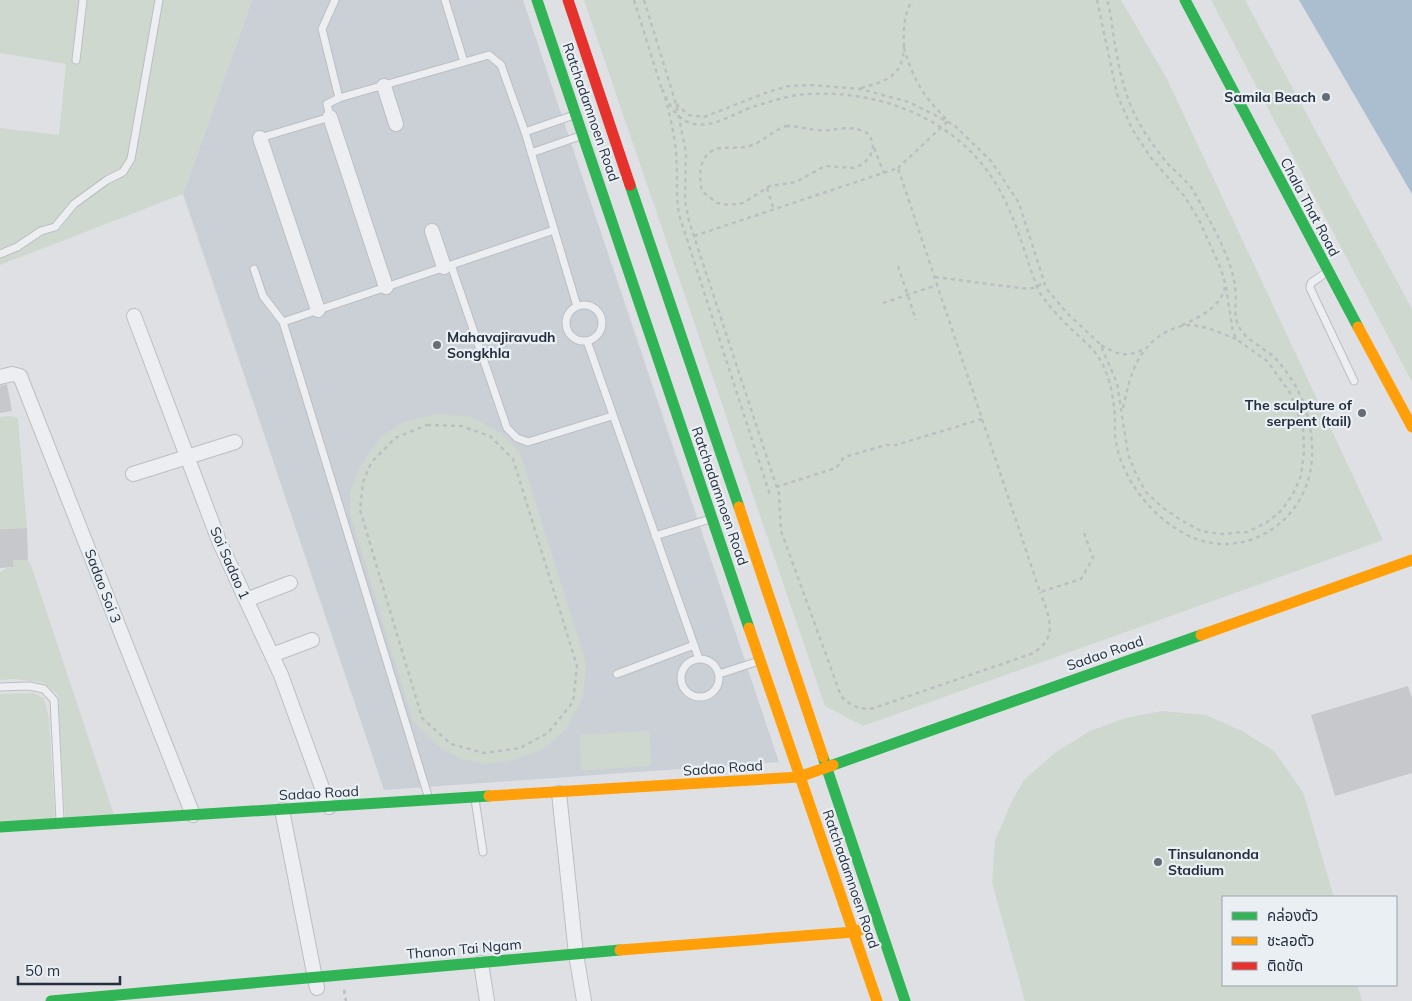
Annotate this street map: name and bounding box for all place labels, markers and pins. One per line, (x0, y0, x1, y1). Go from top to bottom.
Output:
place label: Samila Beach (1224, 88, 1316, 106)
marker: Samila Beach (1320, 91, 1332, 103)
place label: Mahavajiravudh Songkhla (447, 328, 556, 362)
marker: Mahavajiravudh Songkhla (431, 339, 443, 351)
place label: The sculpture of serpent (tail) (1245, 396, 1353, 430)
marker: The sculpture of serpent (tail) (1356, 407, 1368, 419)
place label: Tinsulanonda Stadium (1168, 845, 1259, 879)
marker: Tinsulanonda Stadium (1152, 856, 1164, 868)

